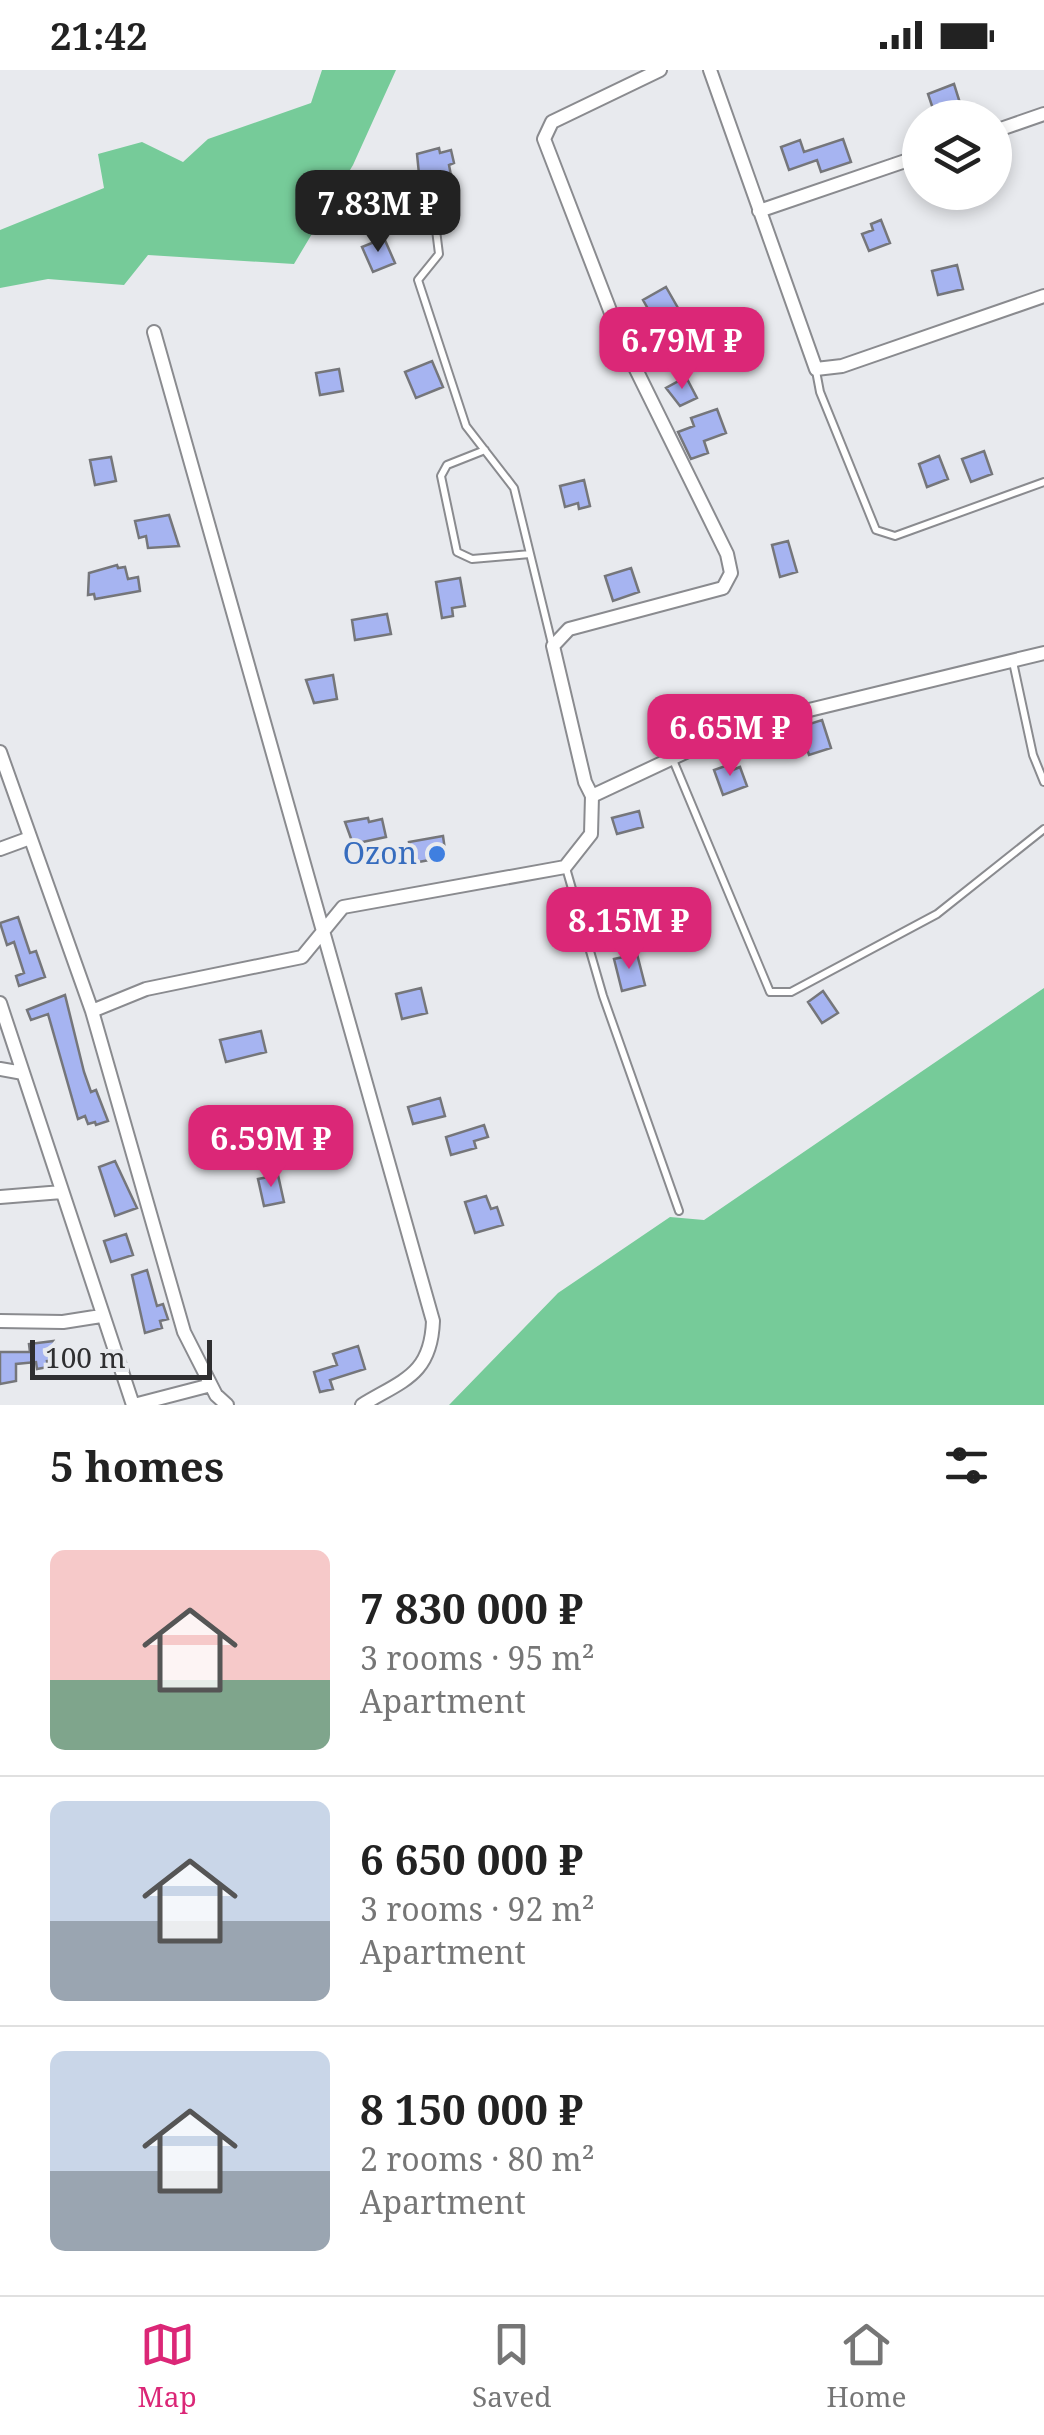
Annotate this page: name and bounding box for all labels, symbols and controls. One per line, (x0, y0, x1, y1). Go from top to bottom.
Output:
text: 21:42 (50, 9, 147, 61)
map controls (902, 100, 1012, 210)
button: layers (902, 100, 1012, 210)
pin: 7.83M ₽ (286, 170, 470, 255)
text: 7.83M ₽ (317, 181, 439, 224)
pin: 6.79M ₽ (590, 307, 774, 392)
text: 6.79M ₽ (621, 318, 743, 361)
pin: 6.65M ₽ (638, 694, 822, 779)
text: 6.65M ₽ (669, 705, 791, 748)
place label: Ozon (343, 832, 417, 873)
marker: Ozon (426, 843, 448, 865)
pin: 8.15M ₽ (537, 887, 721, 972)
text: 8.15M ₽ (568, 898, 690, 941)
pin: 6.59M ₽ (179, 1105, 363, 1190)
text: 6.59M ₽ (210, 1116, 332, 1159)
scale bar (30, 1335, 212, 1380)
text: 100 m (45, 1338, 126, 1376)
text: 5 homes (50, 1437, 224, 1494)
icon: filters (939, 1438, 994, 1493)
text: 7 830 000 ₽ (360, 1579, 584, 1636)
icon: home (130, 1590, 250, 1710)
text: 3 rooms · 95 m² (360, 1636, 595, 1679)
text: Apartment (360, 1679, 526, 1722)
text: 6 650 000 ₽ (360, 1830, 584, 1887)
icon: home (130, 1841, 250, 1961)
text: 3 rooms · 92 m² (360, 1887, 595, 1930)
text: Apartment (360, 1930, 526, 1973)
text: 8 150 000 ₽ (360, 2080, 584, 2137)
icon: home (130, 2091, 250, 2211)
text: 2 rooms · 80 m² (360, 2137, 595, 2180)
text: Apartment (360, 2180, 526, 2223)
tab: Map (138, 2317, 197, 2415)
tab: Saved (472, 2317, 551, 2415)
tab: Home (827, 2317, 906, 2415)

